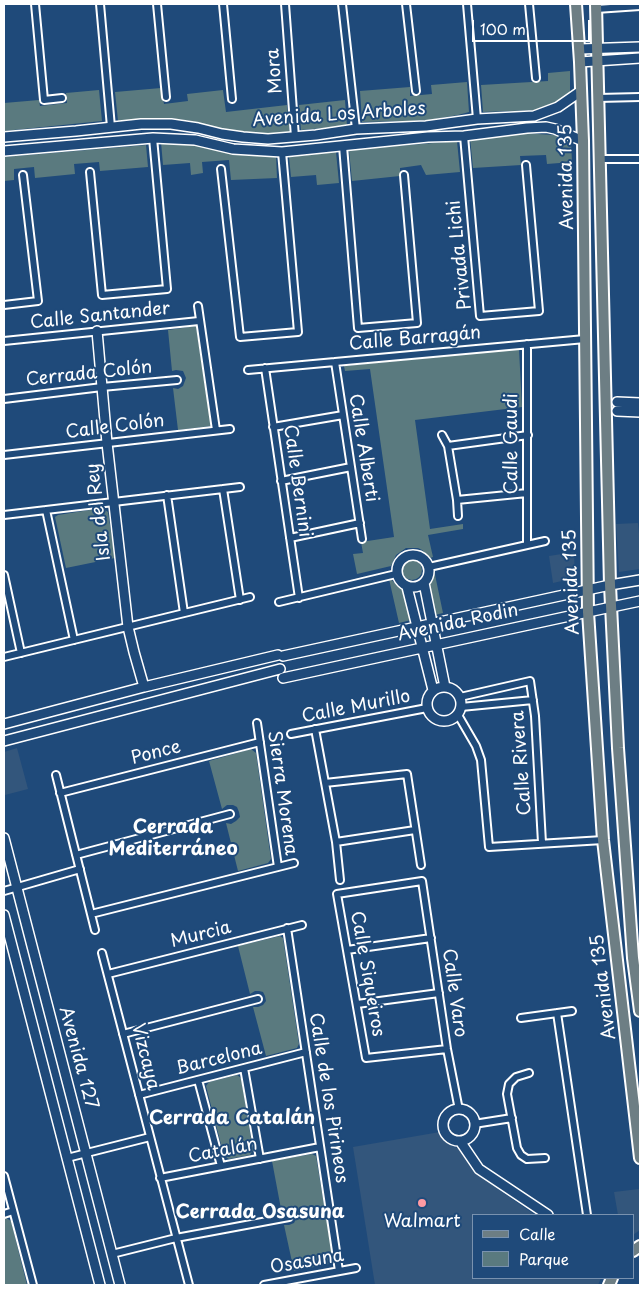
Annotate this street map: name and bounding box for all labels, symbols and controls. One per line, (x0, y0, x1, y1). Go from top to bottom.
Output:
scale bar (474, 10, 592, 42)
text: 100 m (480, 17, 526, 40)
street label: Mora (263, 47, 287, 95)
street label: Avenida Los Arboles (252, 98, 426, 132)
street label: Avenida 135 (555, 124, 579, 230)
street label: Privada Lichi (443, 199, 477, 311)
street label: Calle Santander (29, 298, 171, 334)
street label: Calle Barragán (348, 322, 482, 356)
street label: Cerrada Colón (25, 357, 153, 391)
street label: Calle Alberti (344, 392, 382, 504)
street label: Calle Gaudi (501, 393, 523, 495)
street label: Calle Colón (64, 410, 166, 444)
street label: Calle Bernini (278, 423, 316, 539)
street label: Isla del Rey (82, 462, 116, 562)
street label: Avenida 135 (559, 529, 585, 635)
street label: Avenida Rodin (396, 600, 520, 646)
street label: Calle Murillo (300, 686, 412, 728)
street label: Calle Rivera (508, 710, 536, 816)
street label: Sierra Morena (263, 729, 301, 857)
street label: Ponce (129, 736, 183, 770)
district label: Cerrada Mediterráneo (108, 817, 238, 861)
street label: Calle Siqueiros (345, 910, 389, 1038)
street label: Murcia (169, 917, 233, 953)
street label: Avenida 135 (587, 933, 621, 1041)
street label: Calle Varo (437, 947, 471, 1039)
street label: Avenida 127 (54, 1004, 102, 1112)
street label: Calle de los Pirineos (304, 1011, 352, 1185)
street label: Vizcaya (126, 1022, 164, 1092)
street label: Barcelona (174, 1038, 264, 1080)
district label: Cerrada Catalán (149, 1108, 315, 1130)
street label: Catalán (187, 1134, 259, 1168)
marker: Walmart (416, 1197, 428, 1209)
district label: Cerrada Osasuna (175, 1202, 345, 1224)
place label: Walmart (383, 1211, 461, 1233)
legend (472, 1214, 634, 1279)
text: Calle (519, 1222, 556, 1245)
street label: Osasuna (269, 1245, 345, 1279)
text: Parque (519, 1247, 569, 1270)

